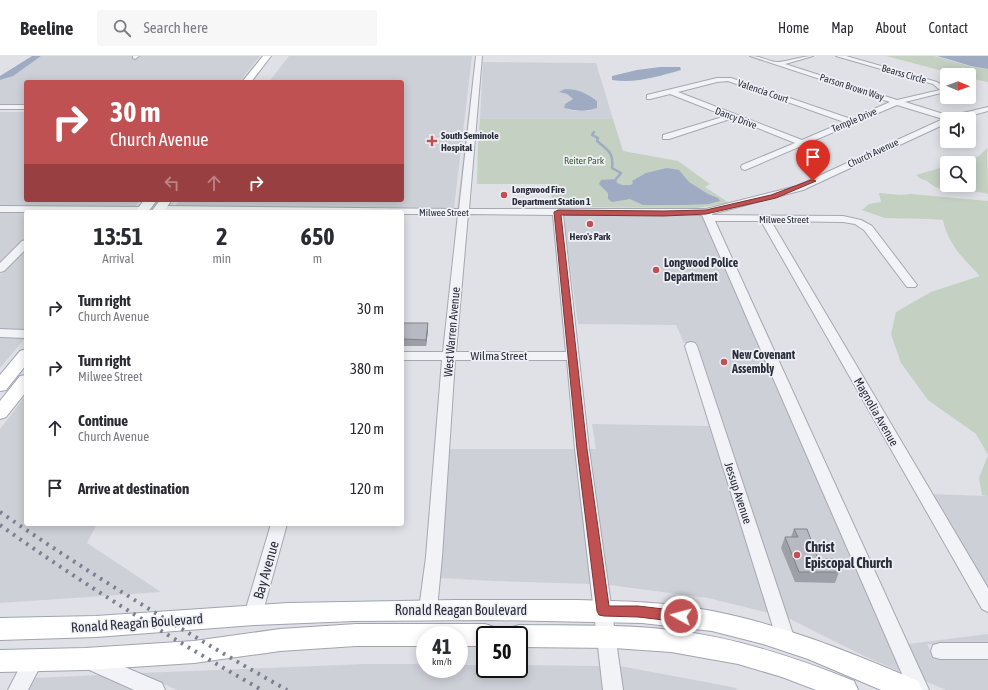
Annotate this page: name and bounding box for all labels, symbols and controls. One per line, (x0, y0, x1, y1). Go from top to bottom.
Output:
search box (97, 10, 377, 46)
text: Beeline (20, 17, 73, 39)
icon: search (111, 17, 133, 39)
text: Search here (143, 19, 208, 36)
text: Home (778, 20, 809, 36)
text: Map (831, 20, 854, 36)
text: About (876, 20, 907, 36)
text: Contact (929, 20, 968, 36)
street label: Bearss Circle (880, 62, 928, 86)
north arrow (940, 68, 976, 104)
map controls (940, 68, 976, 192)
street label: Parson Brown Way (818, 71, 886, 103)
street label: Valencia Court (736, 77, 790, 105)
icon: right (44, 96, 96, 148)
text: 30 m (110, 96, 160, 128)
street label: Dancy Drive (714, 105, 759, 131)
street label: Temple Drive (830, 105, 879, 134)
button: sound (940, 112, 976, 148)
text: Church Avenue (110, 129, 209, 150)
place label: South Seminole Hospital (441, 130, 499, 153)
marker: South Seminole Hospital (426, 135, 438, 147)
street label: Church Avenue (846, 136, 901, 170)
pin (796, 140, 830, 181)
icon: arrive (802, 146, 824, 168)
park label: Reiter Park (564, 155, 605, 166)
button: search (940, 156, 976, 192)
icon: left (161, 172, 183, 194)
icon: ahead (203, 172, 225, 194)
icon: right (245, 172, 267, 194)
place label: Longwood Fire Department Station 1 (512, 184, 591, 207)
marker: Longwood Fire Department Station 1 (499, 190, 509, 200)
street label: Milwee Street (419, 207, 469, 218)
street label: Milwee Street (759, 214, 809, 225)
marker: Hero's Park (585, 219, 595, 229)
text: 13:51 (94, 223, 143, 250)
text: 2 (216, 223, 227, 250)
text: 650 (301, 223, 334, 250)
place label: Hero's Park (570, 231, 611, 242)
text: Arrival (102, 251, 134, 266)
text: min (212, 251, 231, 266)
text: m (313, 251, 322, 266)
place label: Longwood Police Department (664, 256, 739, 284)
marker: Longwood Police Department (651, 265, 661, 275)
street label: West Warren Avenue (441, 286, 463, 378)
text: Turn right (78, 292, 131, 309)
icon: right (44, 297, 66, 319)
text: 30 m (357, 300, 384, 317)
text: Church Avenue (78, 309, 149, 324)
place label: New Covenant Assembly (731, 348, 796, 376)
street label: Wilma Street (471, 349, 528, 363)
text: Turn right (78, 352, 131, 369)
icon: right (44, 357, 66, 379)
marker: New Covenant Assembly (719, 357, 729, 367)
text: 380 m (350, 360, 384, 377)
text: Milwee Street (78, 369, 143, 384)
street label: Magnolia Avenue (851, 375, 901, 449)
text: Continue (78, 412, 128, 429)
icon: ahead (44, 417, 66, 439)
text: 120 m (350, 420, 384, 437)
text: Church Avenue (78, 429, 149, 444)
street label: Jessup Avenue (721, 460, 755, 526)
icon: arrive (44, 477, 66, 499)
text: Arrive at destination (78, 480, 189, 497)
text: 120 m (350, 480, 384, 497)
street label: Bay Avenue (250, 539, 282, 601)
place label: Christ Episcopal Church (805, 539, 892, 571)
marker: Christ Episcopal Church (792, 550, 802, 560)
position arrow (660, 595, 702, 637)
street label: Ronald Reagan Boulevard (395, 602, 527, 618)
street label: Ronald Reagan Boulevard (70, 610, 204, 636)
speed limit sign: 50 (476, 626, 528, 678)
text: 41 (433, 635, 451, 658)
text: km/h (432, 656, 452, 667)

